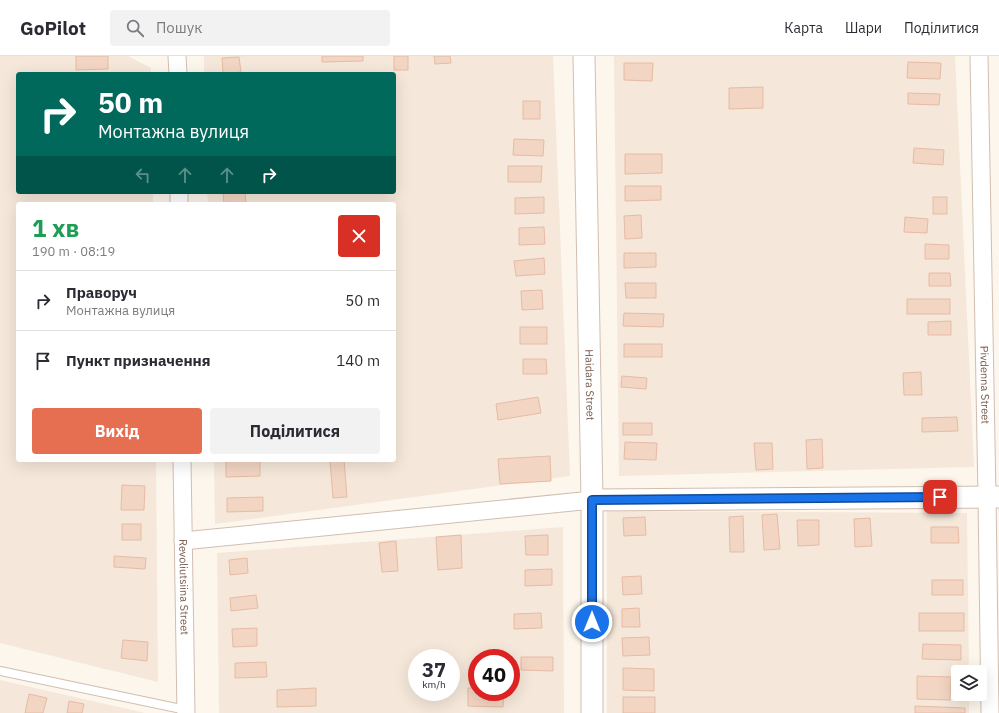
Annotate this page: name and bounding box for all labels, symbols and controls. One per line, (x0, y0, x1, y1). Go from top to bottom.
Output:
search box (110, 10, 390, 46)
text: GoPilot (20, 16, 86, 40)
icon: search (124, 17, 146, 39)
text: Пошук (156, 18, 202, 37)
text: Карта (784, 19, 823, 37)
text: Шари (845, 19, 882, 37)
text: Поділитися (904, 19, 979, 37)
text: 50 m (98, 84, 163, 121)
icon: right (32, 88, 84, 140)
text: Монтажна вулиця (98, 120, 249, 143)
icon: left (132, 164, 154, 186)
icon: ahead (174, 164, 196, 186)
icon: ahead (216, 164, 238, 186)
icon: right (258, 164, 280, 186)
text: 1 хв (32, 212, 79, 244)
button: close (338, 215, 380, 257)
text: 190 m · 08:19 (32, 243, 115, 260)
text: Праворуч (66, 283, 137, 302)
icon: right (32, 290, 54, 312)
text: 50 m (345, 291, 380, 310)
text: Монтажна вулиця (66, 302, 175, 319)
street label: Pivdenna Street (977, 346, 993, 424)
street label: Haidara Street (582, 349, 598, 421)
icon: arrive (32, 350, 54, 372)
text: Пункт призначення (66, 351, 211, 370)
text: 140 m (336, 351, 380, 370)
button: Вихід (32, 408, 202, 454)
button: Поділитися (210, 408, 380, 454)
pin (923, 480, 957, 514)
icon: arrive (929, 486, 951, 508)
street label: Revoliutsiina Street (176, 539, 192, 635)
position arrow (571, 601, 613, 643)
speed limit sign: 40 (468, 649, 520, 701)
text: 37 (422, 656, 446, 683)
map controls (951, 665, 987, 701)
button: layers (951, 665, 987, 701)
text: km/h (422, 678, 446, 691)

